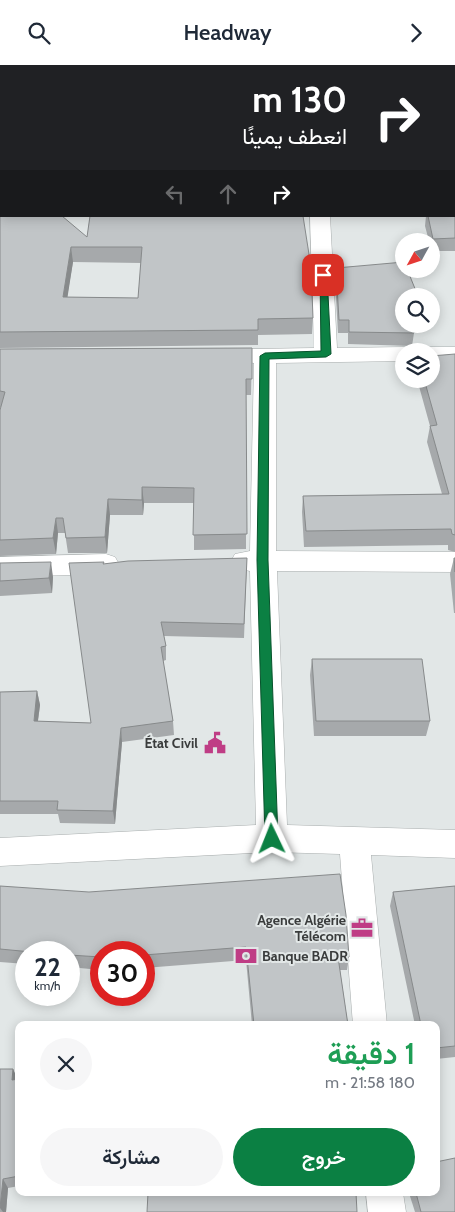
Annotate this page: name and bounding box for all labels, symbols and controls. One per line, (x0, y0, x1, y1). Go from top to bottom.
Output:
icon: search (25, 19, 53, 47)
text: Headway (184, 19, 271, 46)
icon: forward (402, 19, 430, 47)
text: 130 m (252, 78, 347, 121)
icon: right (365, 85, 430, 150)
text: انعطف يمينًا (242, 123, 347, 150)
icon: left (161, 180, 189, 208)
icon: ahead (214, 180, 242, 208)
icon: right (267, 180, 295, 208)
north arrow (395, 233, 440, 277)
map controls (395, 233, 440, 388)
pin (302, 254, 344, 296)
icon: arrive (309, 261, 337, 289)
button: search (395, 288, 440, 333)
button: layers (395, 343, 440, 388)
public building icon: État Civil (202, 730, 228, 756)
place label: État Civil (144, 734, 198, 752)
position arrow (245, 812, 297, 864)
place label: Agence Algérie Télécom (257, 911, 346, 945)
office icon: Agence Algérie Télécom (349, 915, 375, 941)
speed limit sign: 30 (90, 941, 155, 1006)
bank icon: Banque BADR (233, 943, 259, 969)
place label: Banque BADR (262, 947, 348, 965)
text: 22 (34, 952, 61, 982)
text: km/h (34, 978, 61, 993)
text: 1 دقيقة (327, 1035, 415, 1072)
button: close (40, 1038, 92, 1090)
text: 180 m · 21:58 (325, 1073, 415, 1092)
button: مشاركة (40, 1128, 223, 1186)
button: خروج (233, 1128, 415, 1186)

